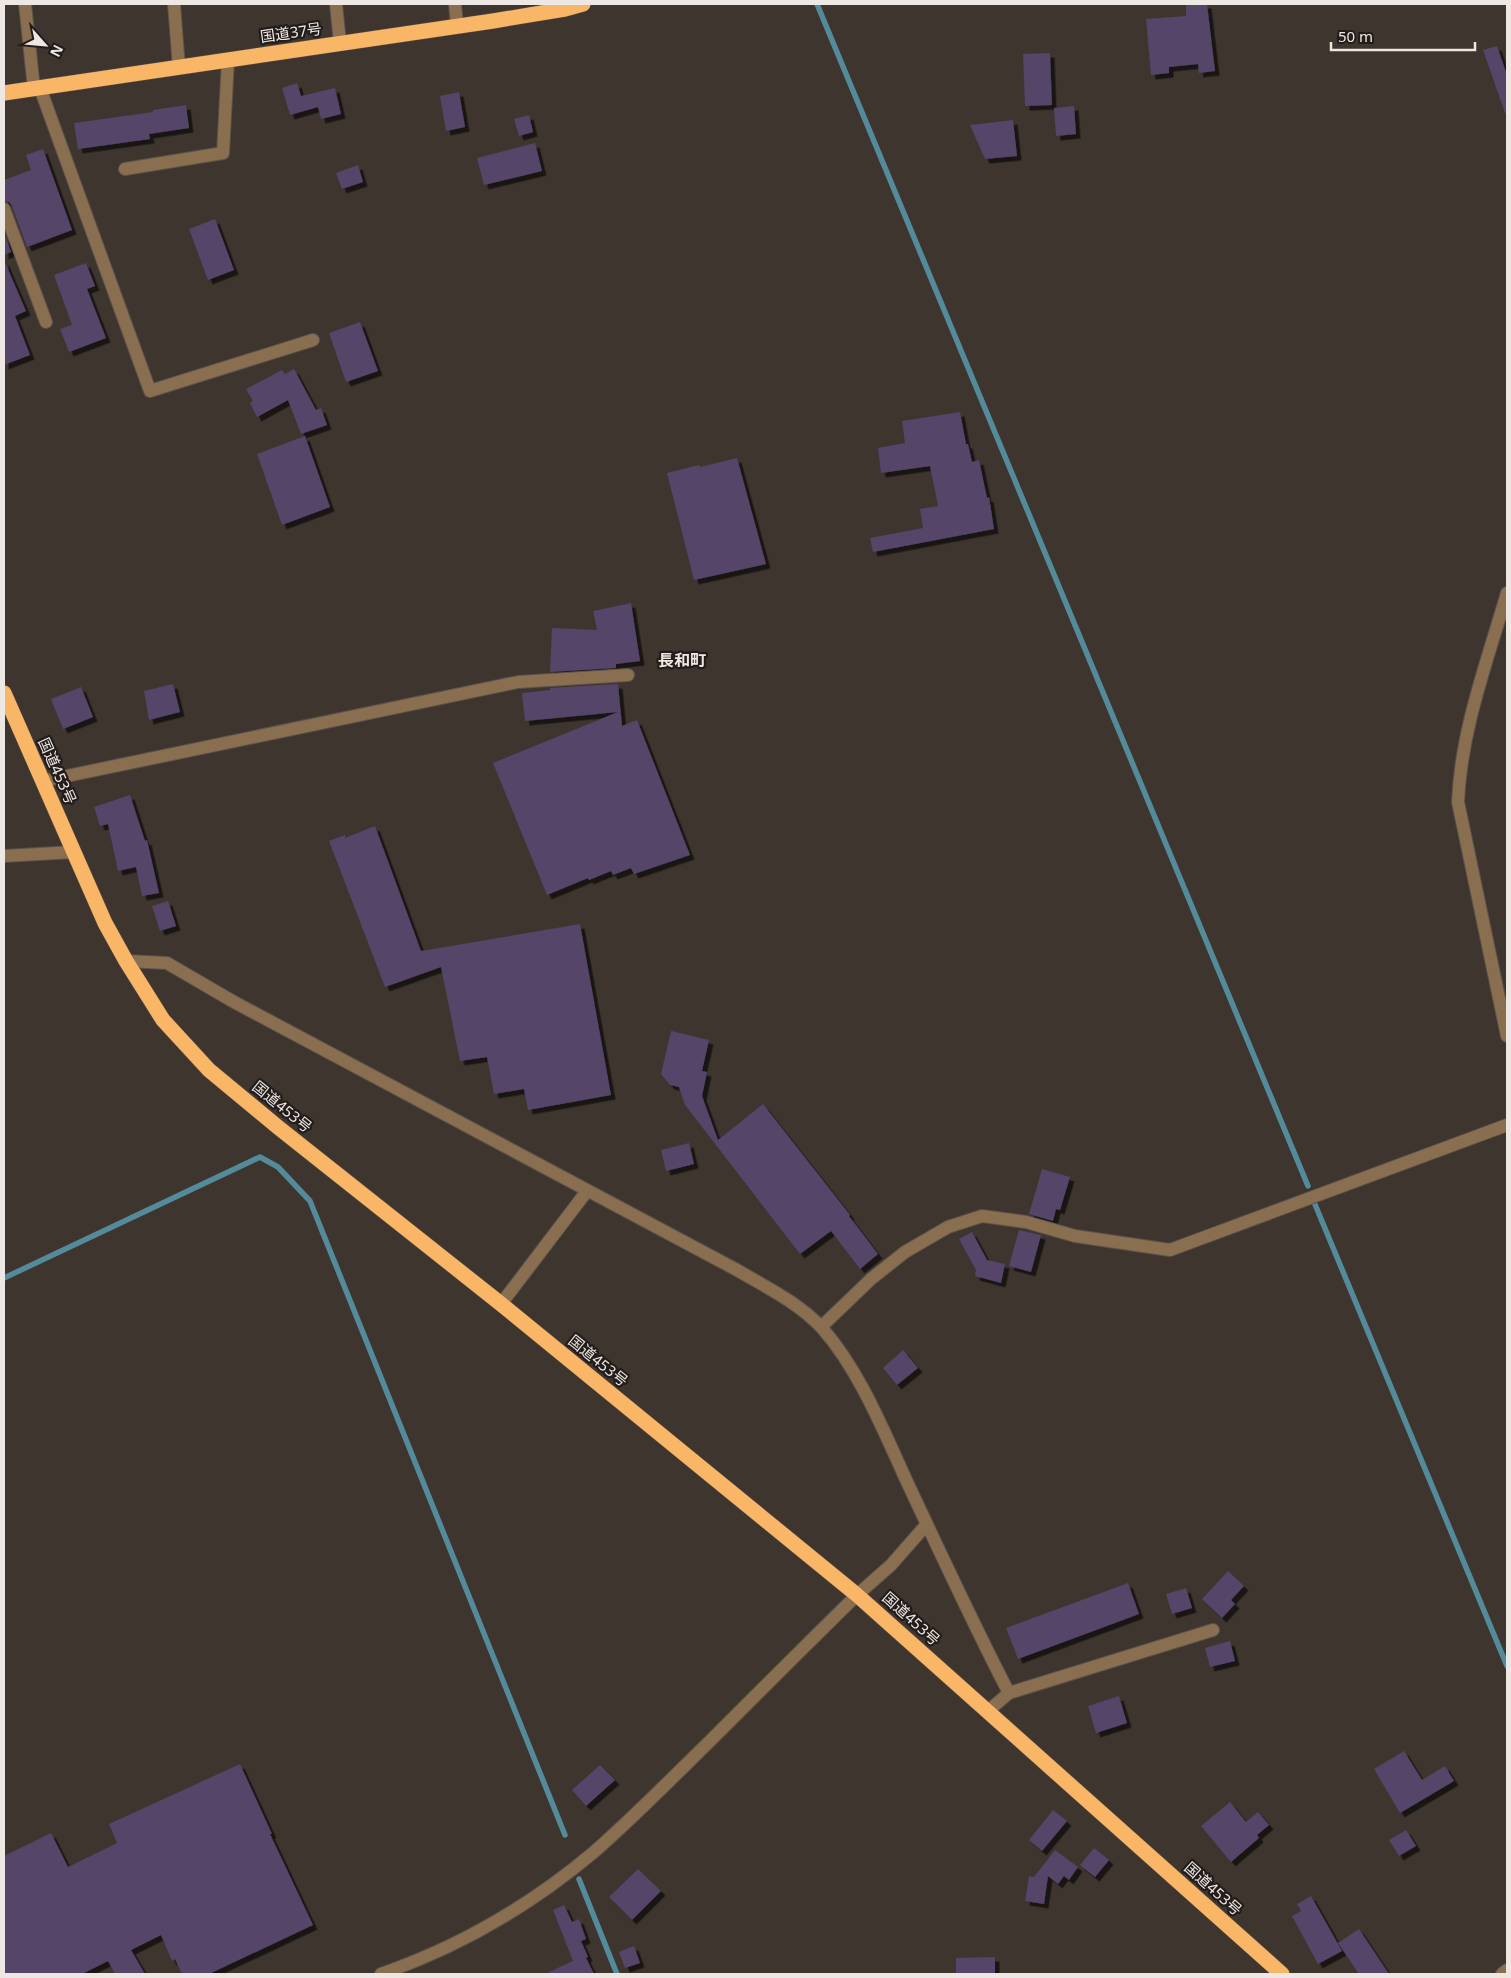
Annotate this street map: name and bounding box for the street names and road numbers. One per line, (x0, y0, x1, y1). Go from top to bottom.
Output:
street label: 国道37号 (259, 18, 323, 46)
street label: 国道453号 (34, 734, 81, 807)
street label: 国道453号 (249, 1076, 316, 1136)
street label: 国道453号 (565, 1330, 632, 1390)
street label: 国道453号 (879, 1587, 945, 1649)
street label: 国道453号 (1181, 1857, 1247, 1919)

